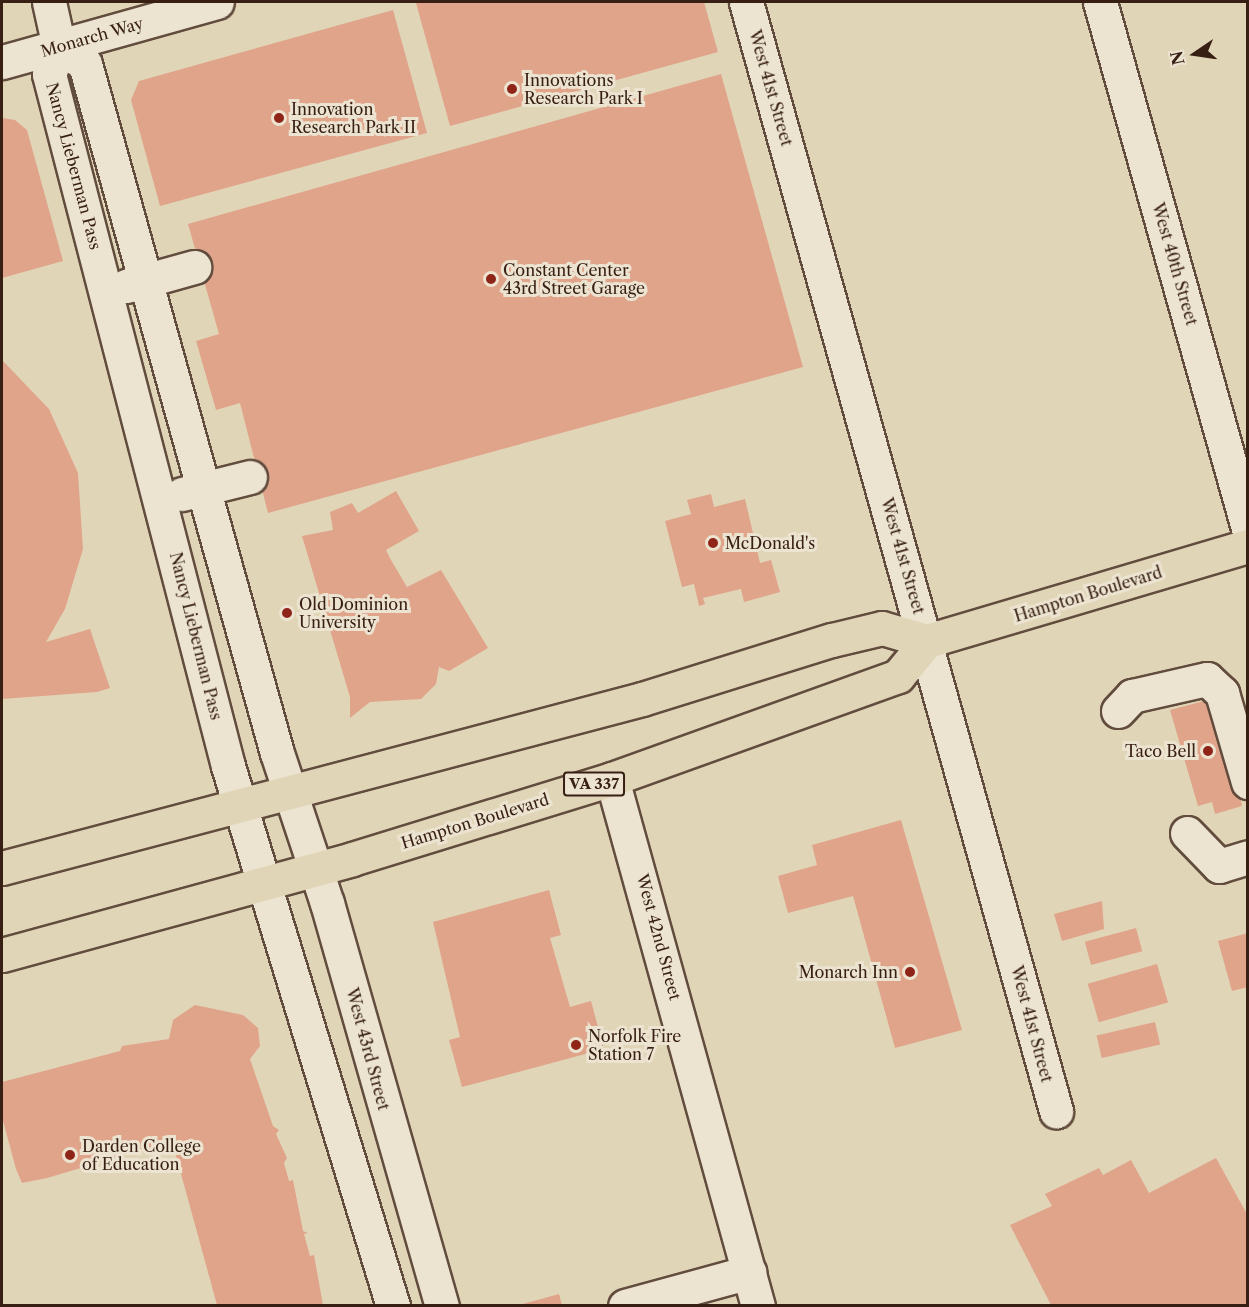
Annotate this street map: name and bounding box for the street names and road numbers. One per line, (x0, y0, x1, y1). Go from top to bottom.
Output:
street label: Monarch Way (38, 13, 146, 61)
street label: West 41st Street (745, 28, 797, 148)
street label: Nancy Lieberman Pass (42, 80, 106, 252)
street label: West 40th Street (1148, 201, 1202, 327)
street label: West 41st Street (877, 496, 929, 616)
street label: Nancy Lieberman Pass (166, 550, 226, 722)
street label: Hampton Boulevard (1012, 562, 1164, 626)
road number: VA 337 (562, 772, 626, 796)
street label: Hampton Boulevard (399, 789, 551, 853)
street label: West 42nd Street (633, 872, 685, 1002)
street label: West 41st Street (1007, 964, 1057, 1084)
street label: West 43rd Street (342, 986, 394, 1112)

